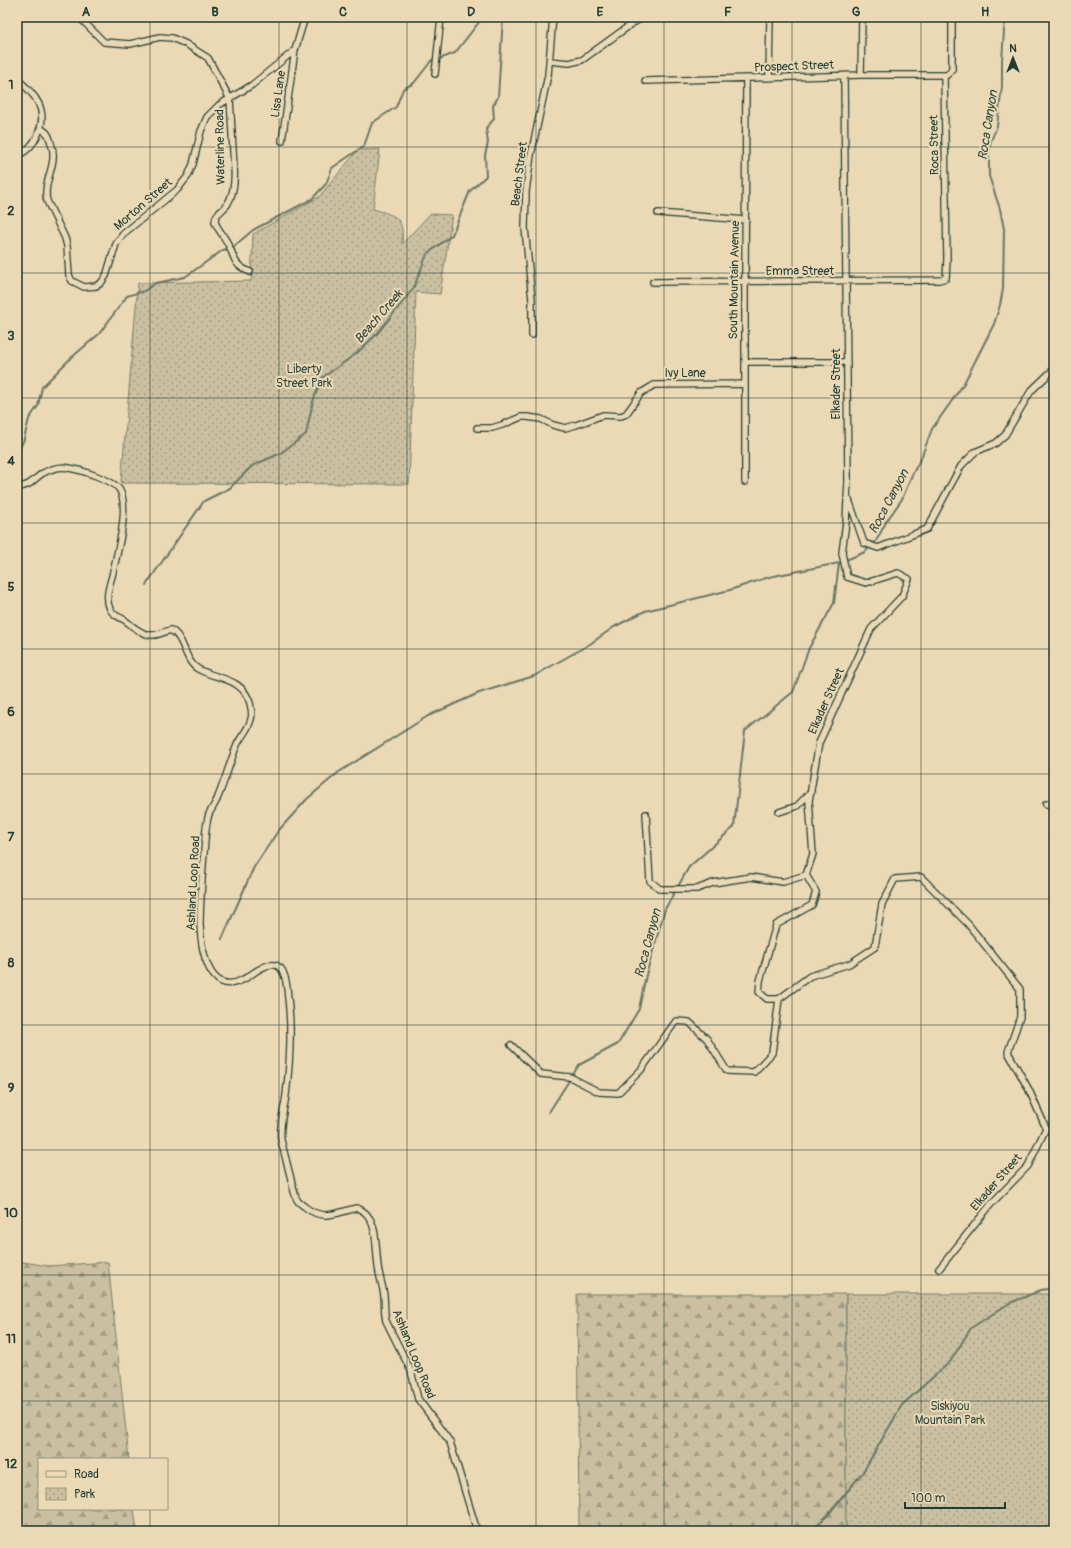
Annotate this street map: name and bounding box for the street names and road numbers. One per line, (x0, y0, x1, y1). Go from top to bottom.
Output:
street label: Prospect Street (754, 58, 834, 75)
street label: Lisa Lane (268, 70, 289, 118)
street label: Waterline Road (212, 109, 229, 185)
street label: Roca Street (926, 115, 943, 175)
street label: Beach Street (508, 141, 531, 207)
street label: Morton Street (111, 175, 176, 234)
street label: South Mountain Avenue (726, 220, 743, 340)
street label: Emma Street (766, 264, 834, 279)
street label: Elkader Street (829, 348, 844, 420)
street label: Ivy Lane (664, 366, 706, 381)
street label: Elkader Street (805, 666, 848, 737)
street label: Ashland Loop Road (184, 835, 203, 931)
street label: Elkader Street (967, 1150, 1025, 1214)
street label: Ashland Loop Road (389, 1307, 438, 1401)

